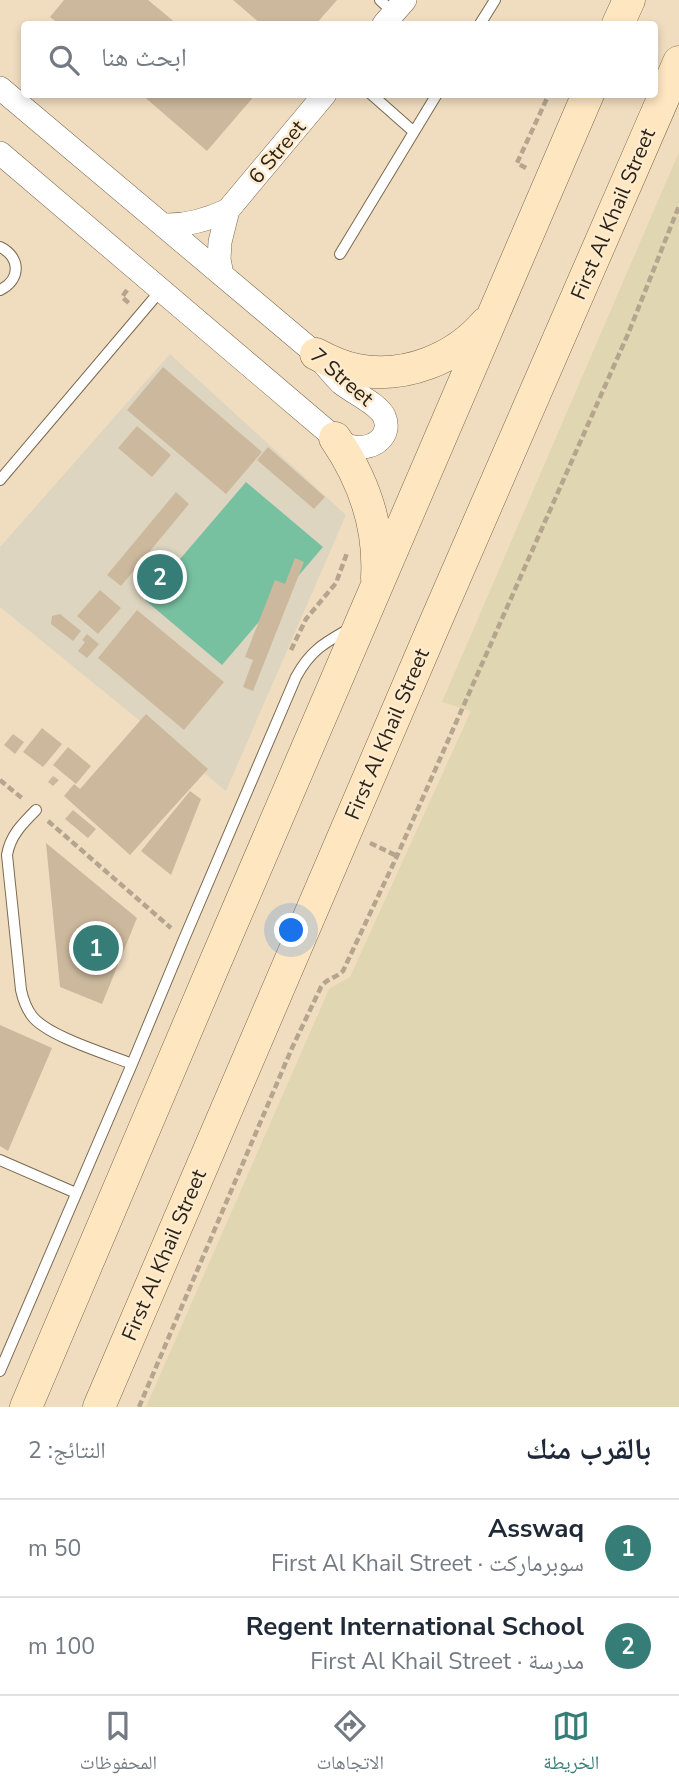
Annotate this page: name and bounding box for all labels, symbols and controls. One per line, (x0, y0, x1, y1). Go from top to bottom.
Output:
search box (21, 21, 658, 98)
text: ابحث هنا (101, 40, 187, 75)
icon: search (45, 41, 83, 79)
street label: 6 Street (242, 114, 312, 190)
street label: First Al Khail Street (564, 124, 662, 304)
street label: 7 Street (304, 342, 380, 413)
pin: 2 (137, 551, 183, 603)
street label: First Al Khail Street (338, 644, 436, 824)
your location (274, 913, 308, 947)
pin: 1 (73, 922, 119, 974)
street label: First Al Khail Street (115, 1165, 213, 1345)
text: بالقرب منك (526, 1429, 651, 1470)
text: النتائج: 2 (28, 1435, 106, 1466)
text: Asswaq (488, 1511, 584, 1546)
text: 50 m (28, 1533, 81, 1564)
text: 1 (621, 1533, 635, 1564)
text: سوبرماركت · First Al Khail Street (271, 1548, 584, 1579)
text: Regent International School (246, 1609, 584, 1644)
text: 100 m (28, 1631, 95, 1662)
text: 2 (621, 1631, 635, 1662)
text: مدرسة · First Al Khail Street (310, 1646, 584, 1677)
tab: المحفوظات (80, 1707, 157, 1781)
tab: الاتجاهات (316, 1707, 384, 1781)
tab: الخريطة (543, 1707, 599, 1781)

